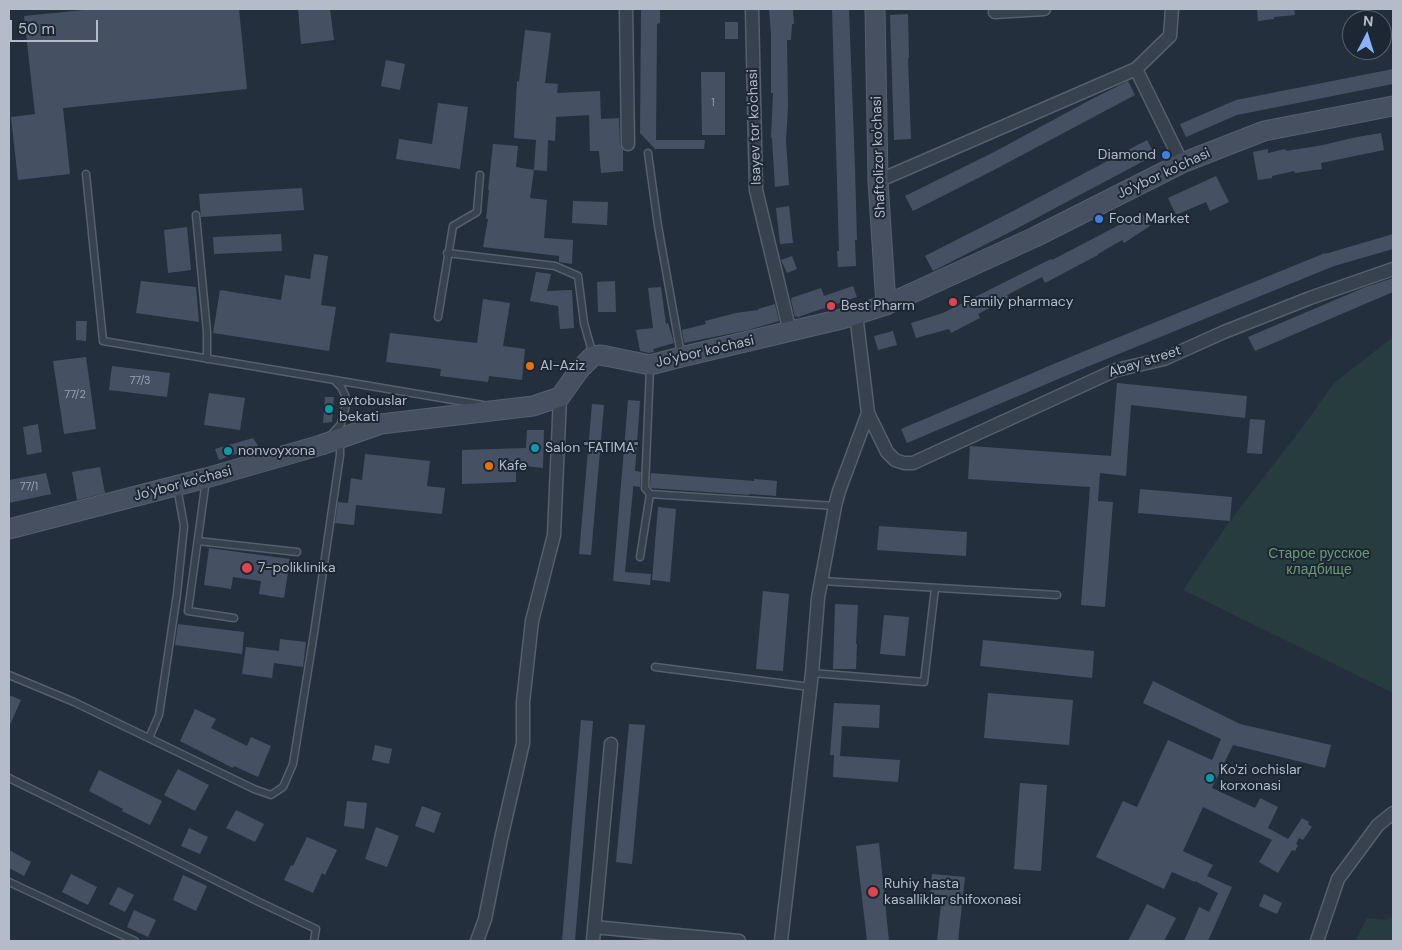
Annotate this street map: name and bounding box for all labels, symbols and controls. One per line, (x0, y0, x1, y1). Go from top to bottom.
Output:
scale bar (12, 10, 100, 42)
north arrow (1342, 10, 1392, 60)
text: N (1362, 12, 1374, 30)
text: 50 m (18, 19, 55, 39)
street label: Isayev tor ko'chasi (745, 69, 765, 185)
house number: 1 (711, 96, 715, 110)
street label: Shaftolizor ko'chasi (868, 96, 890, 218)
street label: Jo'ybor ko'chasi (1115, 145, 1213, 203)
place label: Diamond (1098, 147, 1156, 163)
marker: Diamond (1160, 149, 1172, 161)
place label: Food Market (1109, 211, 1190, 227)
marker: Food Market (1093, 213, 1105, 225)
place label: Family pharmacy (963, 294, 1074, 310)
marker: Family pharmacy (947, 296, 959, 308)
place label: Best Pharm (841, 298, 915, 314)
marker: Best Pharm (825, 300, 837, 312)
street label: Jo'ybor ko'chasi (654, 332, 756, 372)
street label: Abay street (1107, 342, 1183, 382)
place label: Al-Aziz (540, 358, 585, 374)
marker: Al-Aziz (524, 360, 536, 372)
house number: 77/3 (129, 374, 151, 388)
house number: 77/2 (64, 388, 86, 402)
place label: avtobuslar bekati (339, 393, 407, 426)
marker: avtobuslar bekati (323, 403, 335, 415)
place label: Salon "FATIMA" (545, 440, 638, 456)
marker: Salon "FATIMA" (529, 442, 541, 454)
place label: nonvoyxona (238, 443, 315, 459)
marker: nonvoyxona (222, 445, 234, 457)
place label: Kafe (499, 458, 527, 474)
marker: Kafe (483, 460, 495, 472)
street label: Jo'ybor ko'chasi (132, 463, 234, 505)
house number: 77/1 (20, 480, 38, 494)
park label: Старое русское кладбище (1268, 546, 1370, 578)
place label: 7-poliklinika (258, 560, 336, 576)
marker: 7-poliklinika (240, 561, 254, 575)
place label: Ko'zi ochislar korxonasi (1220, 762, 1302, 794)
marker: Ko'zi ochislar korxonasi (1204, 772, 1216, 784)
place label: Ruhiy hasta kasalliklar shifoxonasi (884, 876, 1021, 909)
marker: Ruhiy hasta kasalliklar shifoxonasi (866, 885, 880, 899)

